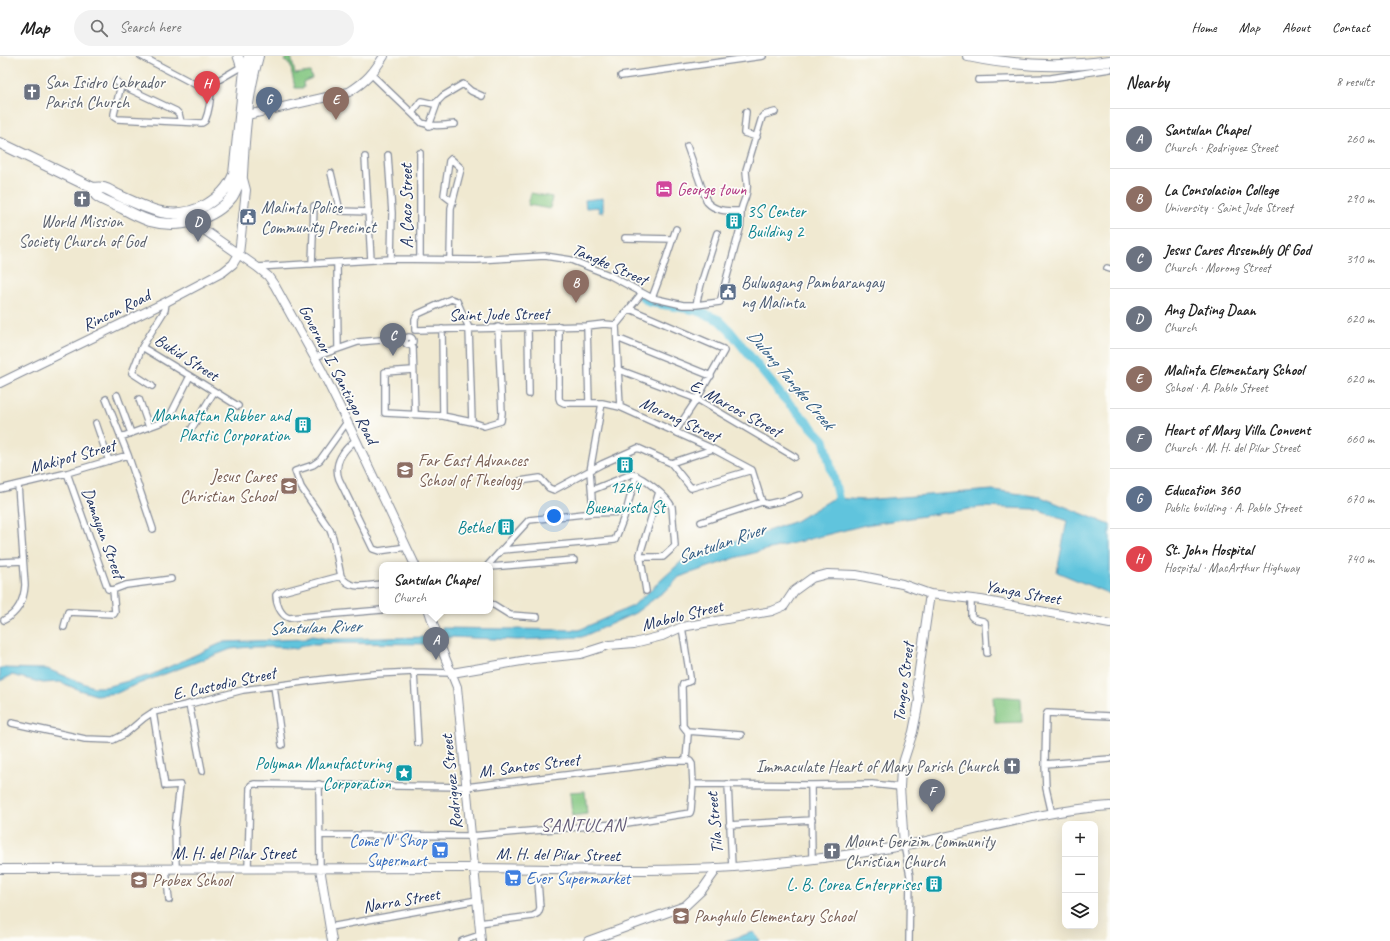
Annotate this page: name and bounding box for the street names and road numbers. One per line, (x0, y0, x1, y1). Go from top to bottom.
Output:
street label: A. Caco Street (396, 161, 417, 248)
street label: Tangke Street (569, 239, 653, 291)
street label: Rincon Road (79, 284, 156, 336)
street label: Governor I. Santiago Road (294, 301, 384, 449)
street label: Saint Jude Street (449, 303, 552, 326)
street label: Bukid Street (151, 329, 225, 387)
street label: E. Marcos Street (686, 375, 787, 443)
street label: Morong Street (637, 392, 725, 448)
street label: Makipot Street (27, 434, 120, 478)
street label: Damayan Street (77, 485, 130, 584)
street label: Yanga Street (984, 576, 1065, 610)
street label: Mabolo Street (639, 595, 727, 636)
street label: Tongco Street (888, 639, 919, 723)
street label: E. Custodio Street (171, 662, 280, 705)
street label: Rodriguez Street (436, 731, 467, 830)
street label: M. Santos Street (477, 749, 583, 782)
street label: Tila Street (701, 789, 728, 854)
street label: M. H. del Pilar Street (172, 843, 298, 864)
street label: M. H. del Pilar Street (496, 843, 622, 866)
street label: Narra Street (361, 883, 443, 918)

